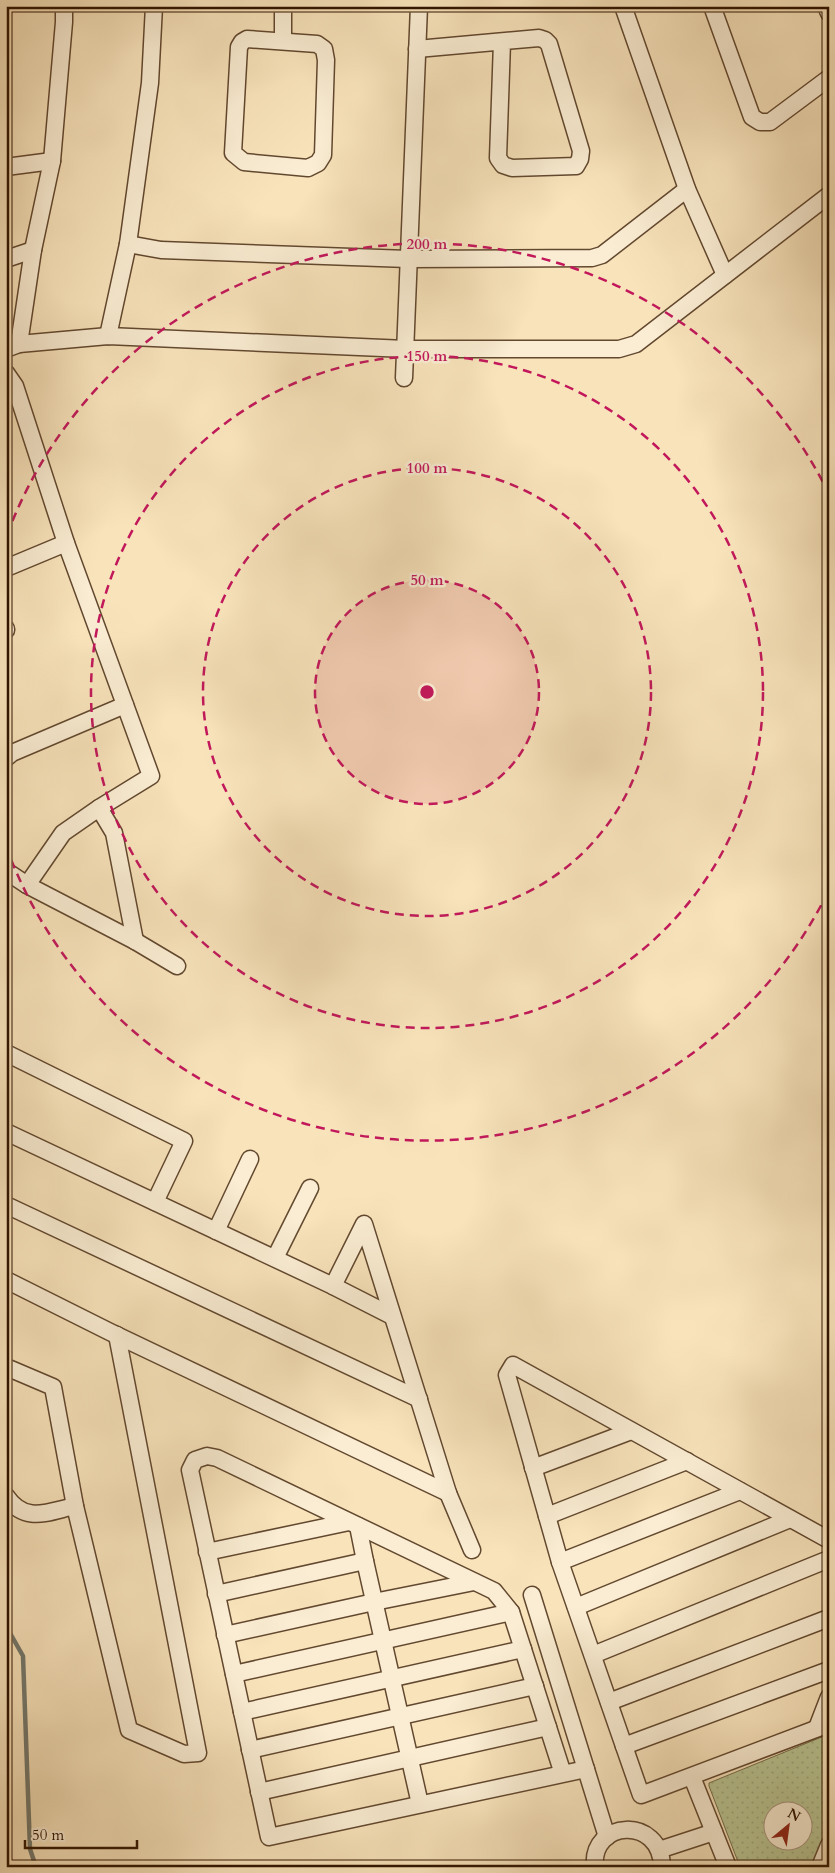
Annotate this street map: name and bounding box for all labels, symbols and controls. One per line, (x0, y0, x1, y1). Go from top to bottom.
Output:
text: 200 m (407, 234, 448, 254)
text: 150 m (407, 346, 448, 366)
text: 100 m (407, 458, 448, 478)
text: 50 m (410, 570, 444, 590)
centre of rings (418, 683, 436, 701)
north arrow (762, 1800, 812, 1850)
text: N (784, 1804, 804, 1826)
scale bar (25, 1818, 138, 1850)
text: 50 m (32, 1825, 64, 1845)

